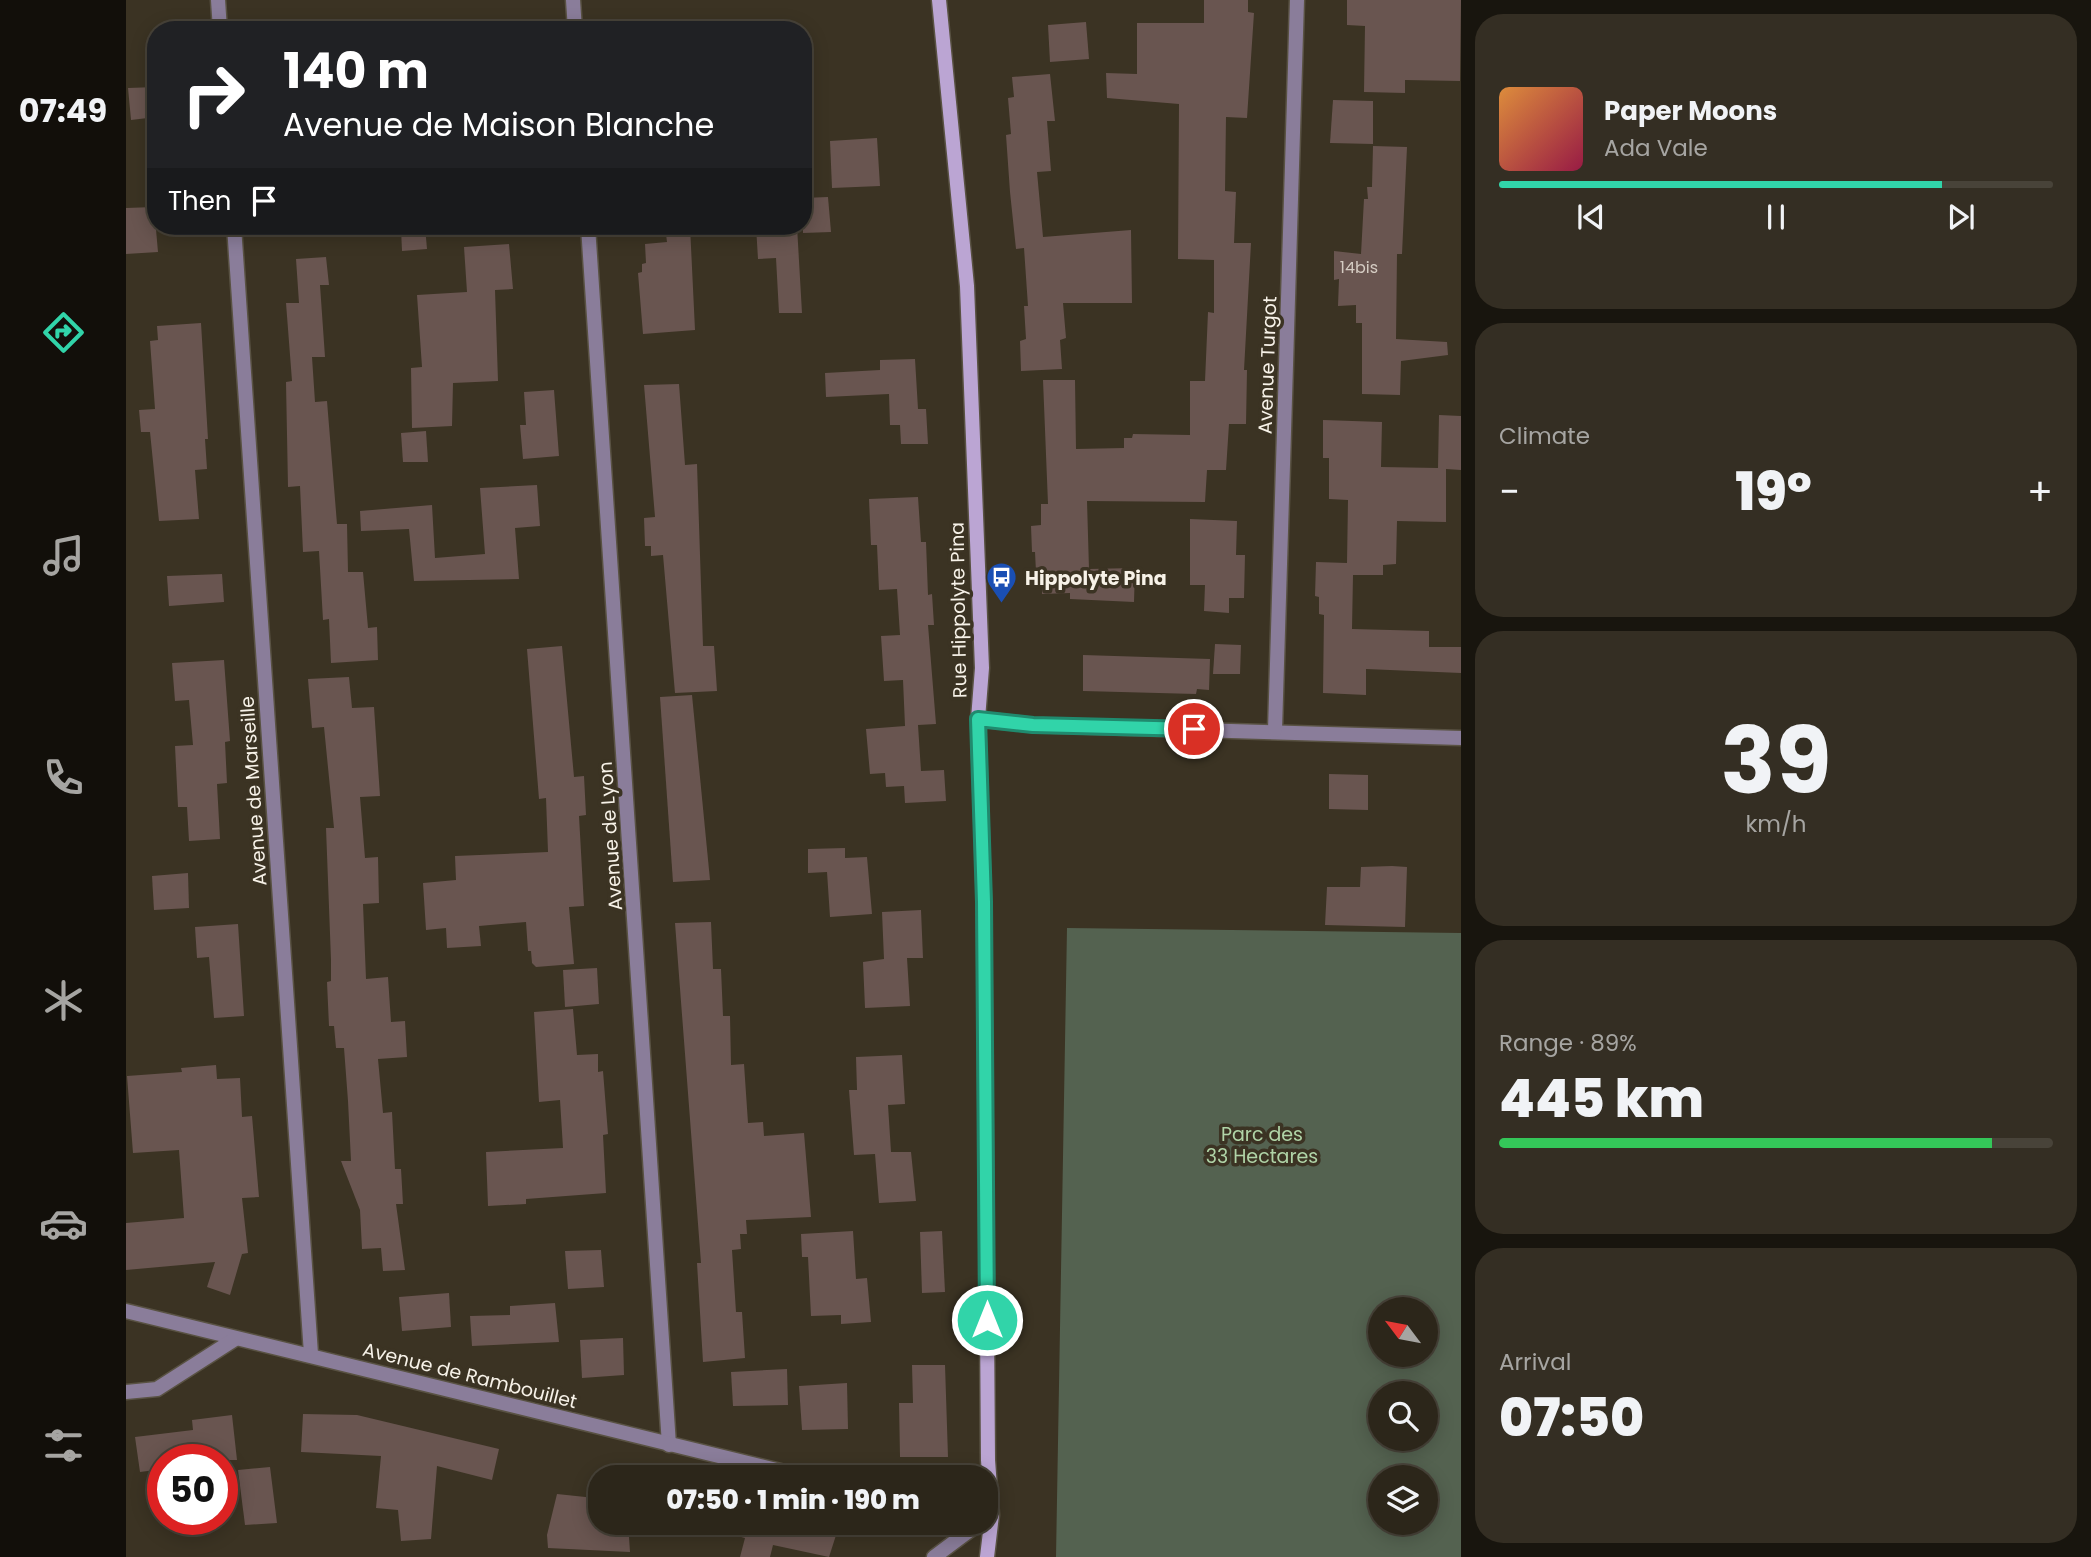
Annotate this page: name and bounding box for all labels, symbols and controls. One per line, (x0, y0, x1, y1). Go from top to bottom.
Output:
text: 140 m (283, 37, 429, 105)
icon: right (168, 49, 259, 140)
text: 07:49 (19, 88, 107, 133)
text: Paper Moons (1604, 93, 1777, 129)
text: Avenue de Maison Blanche (283, 102, 714, 147)
text: Ada Vale (1604, 132, 1708, 164)
icon: arrive (245, 182, 283, 220)
text: Then (168, 183, 231, 219)
icon: previous (1572, 198, 1610, 236)
icon: pause (1757, 198, 1795, 236)
icon: next (1942, 198, 1980, 236)
house number: 14bis (1340, 256, 1378, 279)
street label: Avenue Turgot (1252, 296, 1283, 434)
icon: directions (39, 308, 88, 357)
text: Climate (1499, 420, 1590, 452)
text: 19° (1735, 455, 1812, 528)
text: − (1499, 465, 1520, 518)
text: + (2027, 465, 2053, 518)
street label: Rue Hippolyte Pina (943, 522, 974, 698)
icon: music (39, 531, 88, 580)
bus stop icon: Hippolyte Pina (985, 561, 1019, 605)
place label: Hippolyte Pina (1025, 565, 1167, 592)
street label: Avenue de Marseille (233, 695, 274, 887)
text: 39 (1720, 697, 1832, 825)
pin (1164, 699, 1224, 759)
icon: arrive (1175, 710, 1213, 748)
icon: phone (39, 753, 88, 802)
street label: Avenue de Lyon (592, 761, 629, 911)
text: km/h (1745, 808, 1807, 840)
icon: climate (39, 976, 88, 1025)
text: Range · 89% (1499, 1027, 1637, 1059)
text: 445 km (1499, 1062, 1704, 1135)
park label: Parc des 33 Hectares (1206, 1121, 1318, 1170)
icon: car (39, 1199, 88, 1248)
position arrow (950, 1283, 1024, 1357)
north arrow (1368, 1297, 1438, 1367)
map controls (1368, 1297, 1438, 1535)
street label: Avenue de Rambouillet (360, 1336, 580, 1415)
text: Arrival (1499, 1346, 1571, 1378)
button: search (1368, 1381, 1438, 1451)
text: 07:50 (1499, 1381, 1644, 1454)
icon: filters (39, 1421, 88, 1470)
speed limit sign: 50 (147, 1444, 238, 1535)
button: layers (1368, 1465, 1438, 1535)
text: 07:50 · 1 min · 190 m (666, 1482, 920, 1518)

